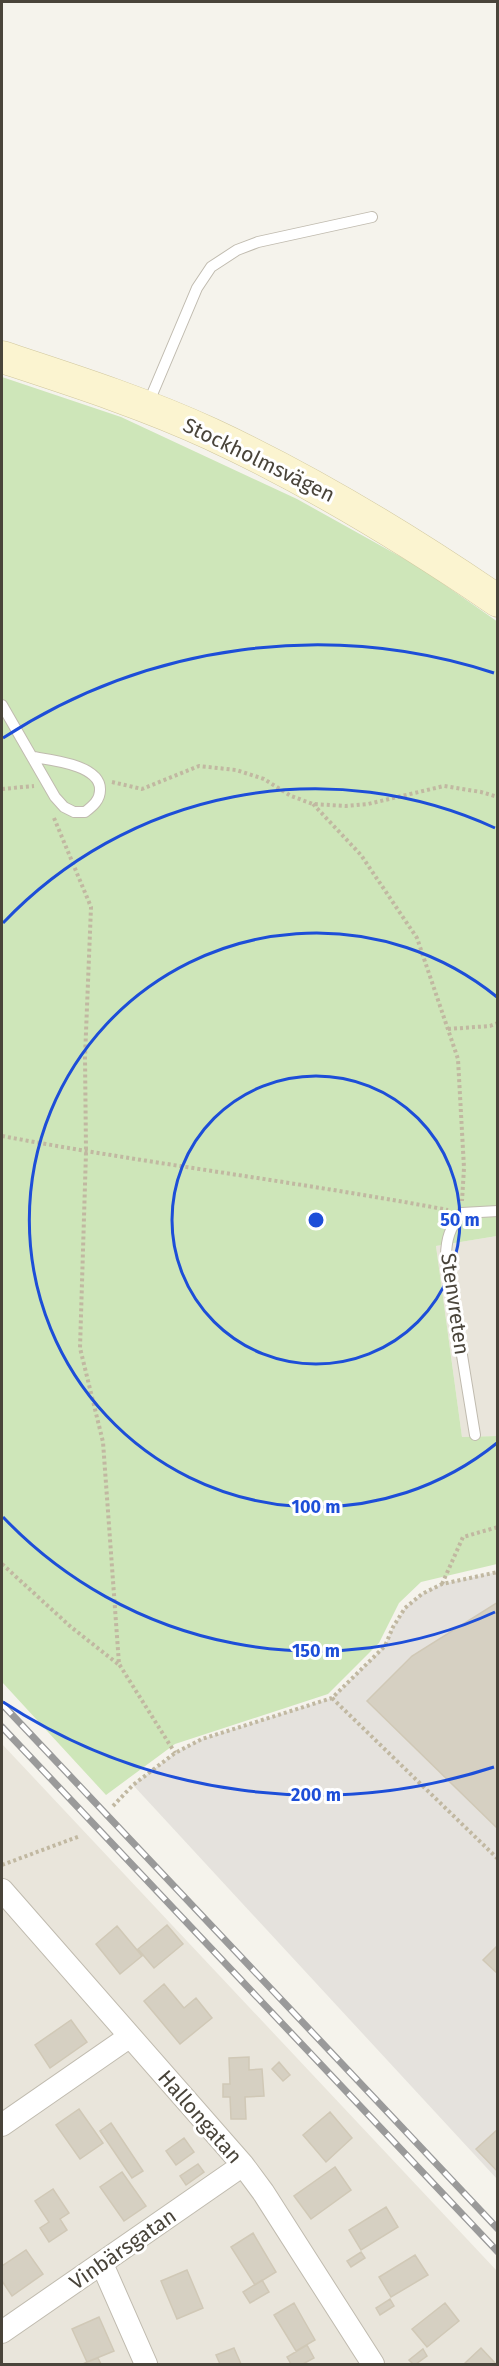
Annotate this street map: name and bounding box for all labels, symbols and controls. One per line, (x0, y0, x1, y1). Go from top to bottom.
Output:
street label: Stockholmsvägen (179, 412, 339, 508)
text: 50 m (440, 1209, 480, 1231)
centre of rings (306, 1210, 326, 1230)
street label: Stenvreten (435, 1251, 475, 1357)
text: 100 m (292, 1496, 340, 1518)
text: 150 m (292, 1640, 340, 1662)
text: 200 m (291, 1784, 341, 1806)
street label: Hallongatan (152, 2065, 248, 2169)
street label: Vinbärsgatan (65, 2203, 181, 2295)

